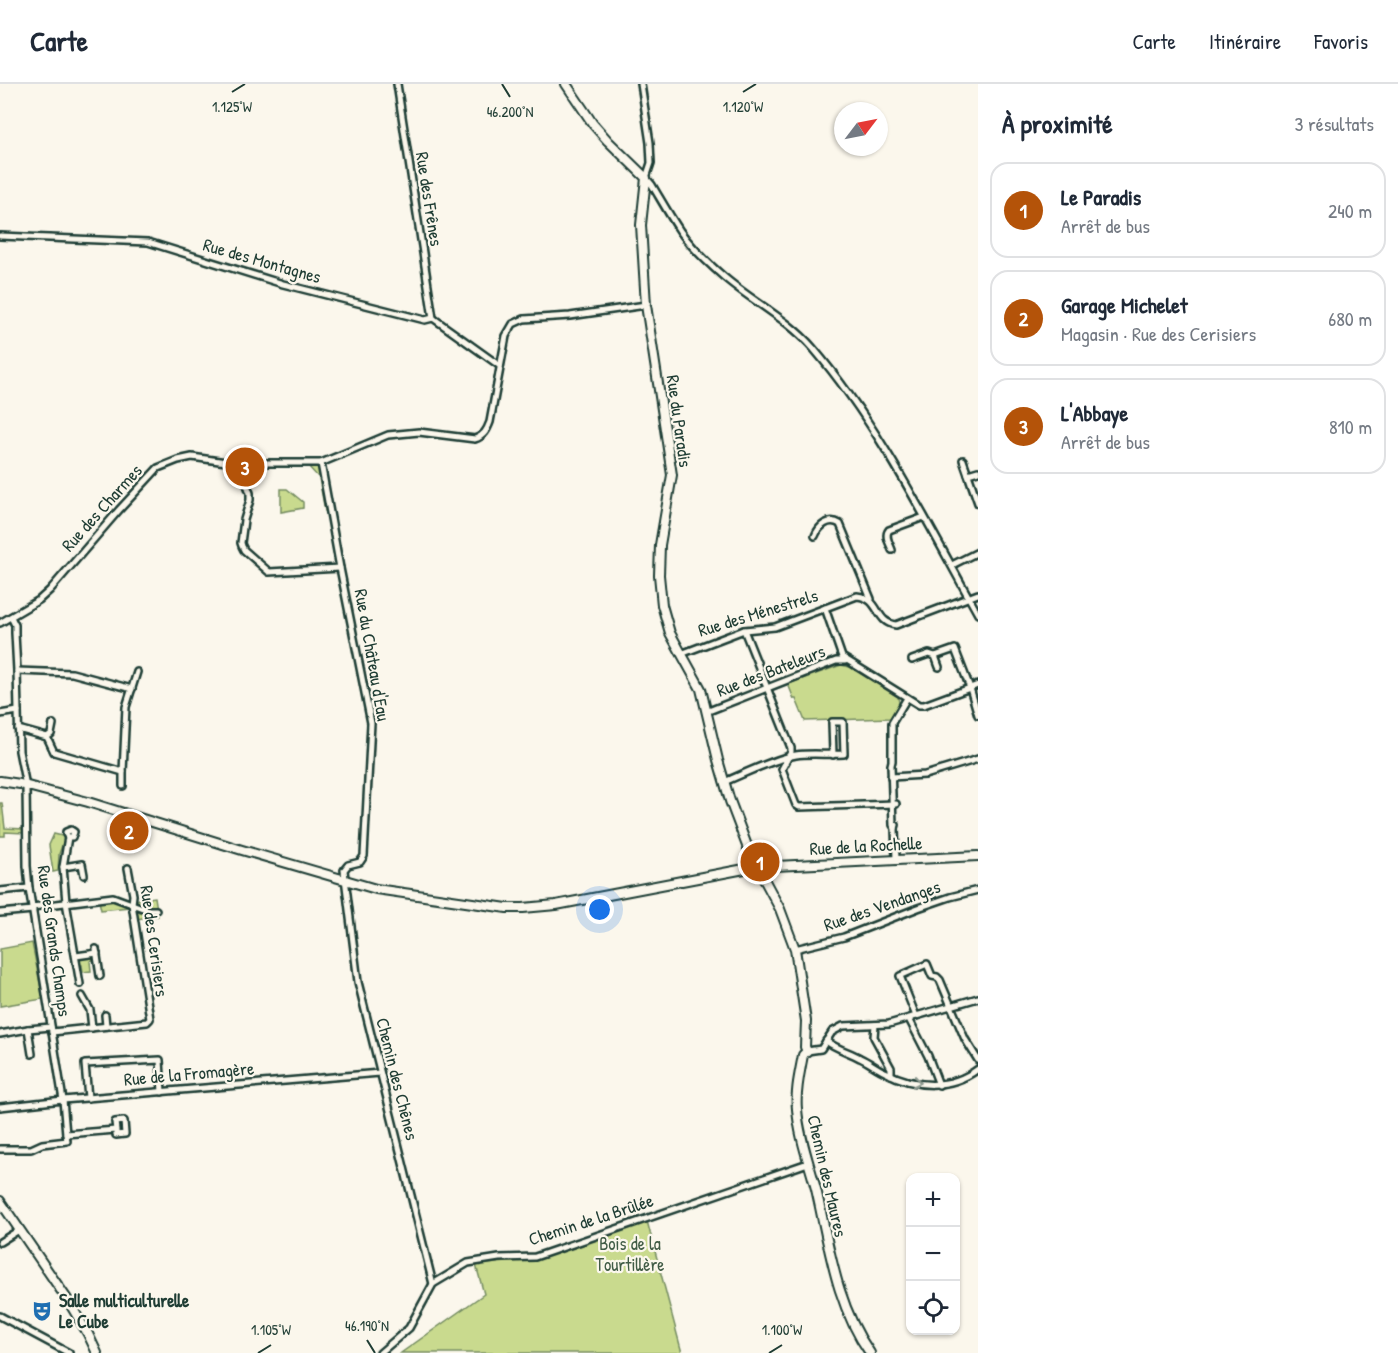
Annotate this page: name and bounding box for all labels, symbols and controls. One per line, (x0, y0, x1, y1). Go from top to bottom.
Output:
text: Carte (30, 22, 88, 60)
text: Carte (1133, 27, 1176, 56)
text: Itinéraire (1209, 27, 1281, 56)
text: Favoris (1314, 27, 1368, 56)
text: 1.125°W (212, 96, 253, 117)
text: 1.120°W (723, 96, 764, 117)
text: 46.200°N (487, 101, 533, 122)
north arrow (834, 102, 888, 156)
text: À proximité (1002, 106, 1113, 141)
text: 3 résultats (1294, 110, 1374, 137)
street label: Rue des Frênes (410, 150, 449, 248)
text: Le Paradis (1061, 182, 1141, 212)
text: 1 (1020, 197, 1027, 224)
text: 240 m (1328, 197, 1372, 224)
text: Arrêt de bus (1061, 212, 1150, 239)
street label: Rue des Montagnes (200, 232, 324, 289)
text: Garage Michelet (1061, 290, 1188, 320)
text: 2 (1019, 305, 1028, 332)
text: 680 m (1328, 305, 1372, 332)
text: Magasin · Rue des Cerisiers (1061, 320, 1256, 347)
street label: Rue du Paradis (661, 373, 698, 469)
text: L'Abbaye (1061, 398, 1128, 428)
text: 3 (1019, 413, 1028, 440)
text: 810 m (1329, 413, 1372, 440)
text: Arrêt de bus (1061, 428, 1150, 455)
pin: 3 (226, 444, 264, 490)
street label: Rue des Charmes (56, 459, 148, 557)
street label: Rue des Ménestrels (695, 582, 821, 643)
street label: Rue du Château d'Eau (349, 587, 396, 723)
street label: Rue des Bateleurs (713, 638, 829, 703)
pin: 2 (110, 808, 148, 854)
street label: Rue de la Rochelle (809, 830, 923, 861)
pin: 1 (740, 840, 780, 884)
street label: Rue des Grands Champs (32, 864, 77, 1018)
street label: Rue des Vendanges (820, 874, 943, 937)
street label: Rue des Cerisiers (134, 884, 175, 998)
your location (585, 895, 614, 924)
street label: Chemin des Chênes (370, 1015, 425, 1143)
street label: Rue de la Fromagère (123, 1055, 255, 1092)
one-way arrow (912, 1075, 922, 1088)
street label: Chemin des Maures (801, 1112, 854, 1239)
map controls (906, 1173, 960, 1335)
button: + (906, 1173, 960, 1227)
street label: Chemin de la Brûlée (525, 1188, 656, 1251)
button: − (906, 1227, 960, 1281)
park label: Bois de la Tourtillère (595, 1231, 665, 1277)
button: locate (906, 1281, 960, 1335)
place label: Salle multiculturelle Le Cube (59, 1288, 190, 1334)
theatre icon: Salle multiculturelle Le Cube (30, 1299, 54, 1323)
text: 46.190°N (345, 1315, 389, 1336)
text: 1.105°W (251, 1319, 292, 1340)
text: 1.100°W (762, 1319, 803, 1340)

